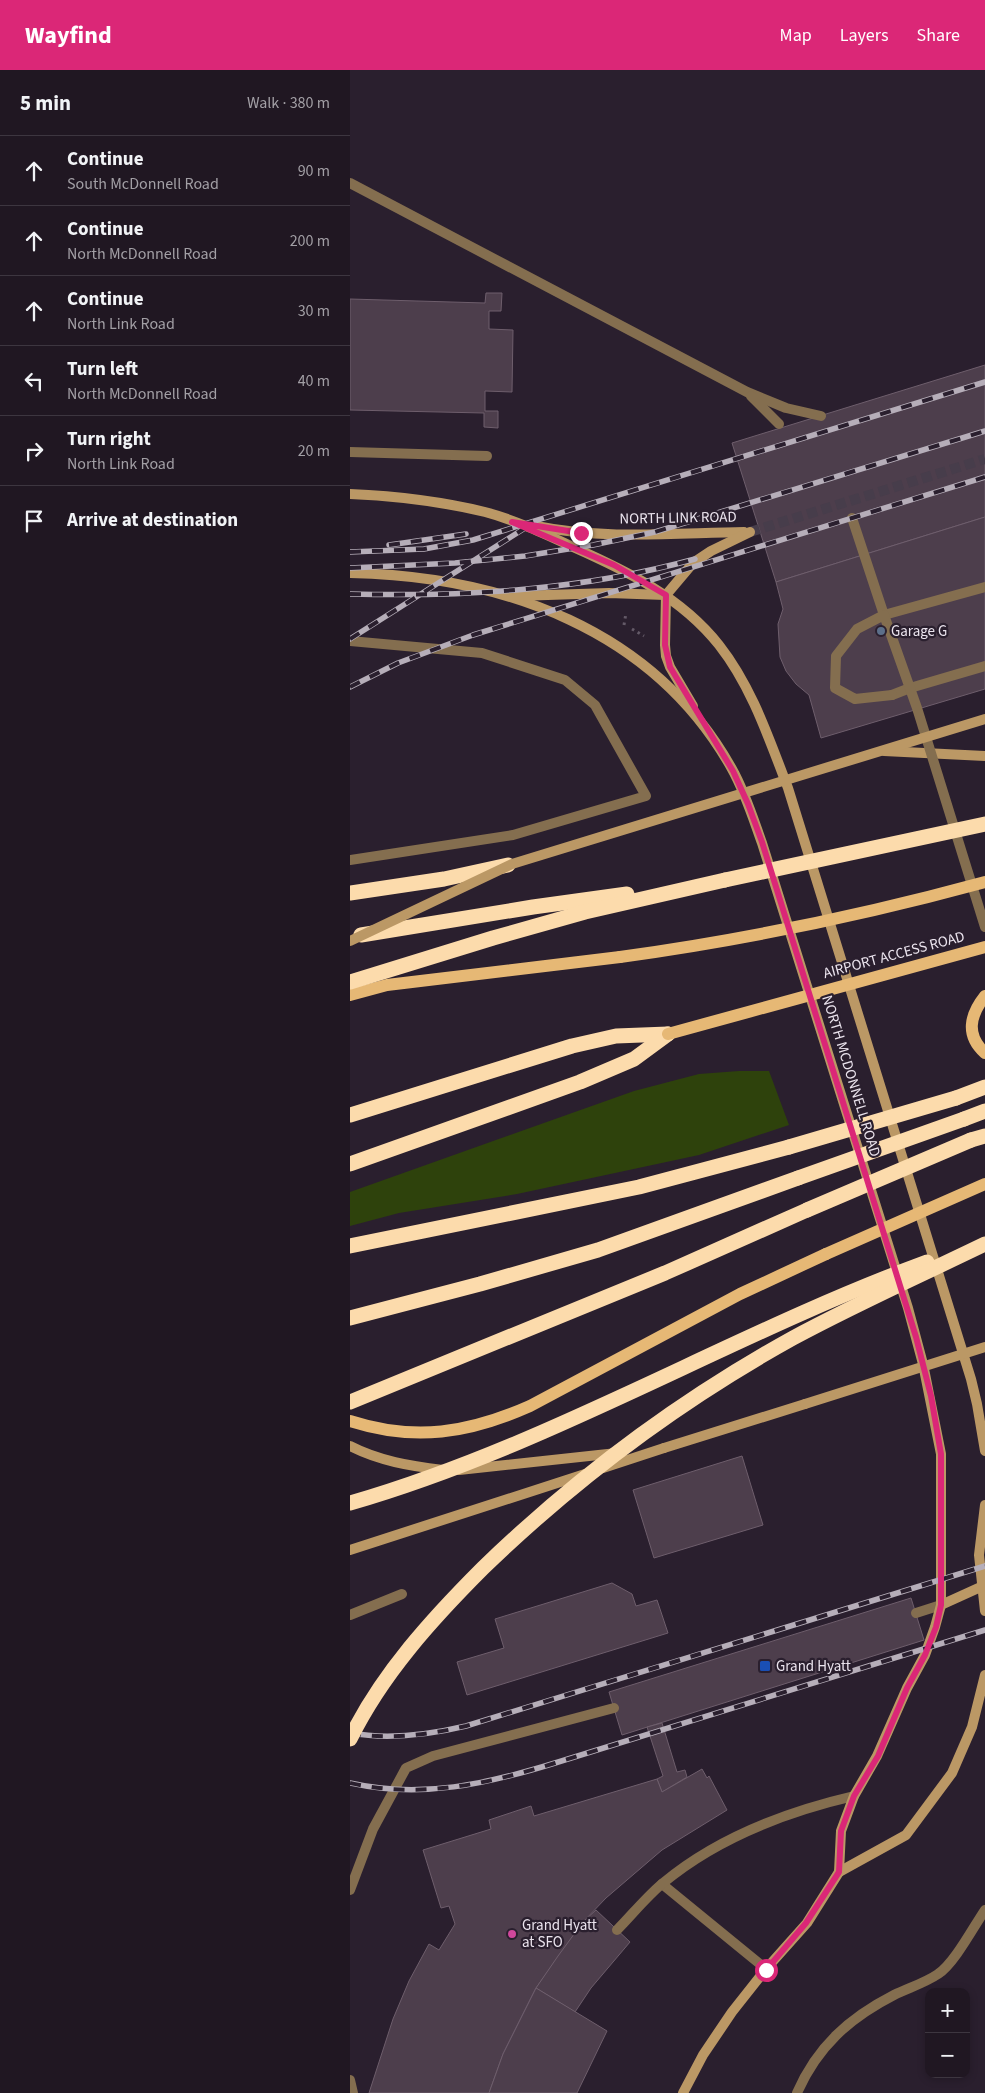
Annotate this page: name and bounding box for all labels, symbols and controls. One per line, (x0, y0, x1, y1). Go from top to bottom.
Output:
text: Wayfind (25, 18, 112, 53)
text: Map (780, 23, 812, 48)
text: Layers (840, 23, 889, 48)
text: Share (917, 23, 960, 48)
text: 5 min (20, 88, 71, 118)
text: Walk · 380 m (247, 92, 330, 114)
text: Continue (67, 146, 144, 173)
icon: ahead (20, 157, 48, 185)
text: 90 m (298, 160, 330, 182)
text: South McDonnell Road (67, 173, 219, 195)
text: Continue (67, 216, 144, 243)
icon: ahead (20, 227, 48, 255)
text: 200 m (290, 230, 330, 252)
text: North McDonnell Road (67, 243, 217, 265)
text: Continue (67, 286, 144, 313)
icon: ahead (20, 297, 48, 325)
text: 30 m (298, 300, 330, 322)
text: North Link Road (67, 313, 175, 335)
text: Turn left (67, 356, 138, 383)
icon: left (20, 367, 48, 395)
text: 40 m (298, 370, 330, 392)
text: North McDonnell Road (67, 383, 217, 405)
text: Turn right (67, 426, 151, 453)
icon: right (20, 437, 48, 465)
text: 20 m (298, 440, 330, 462)
text: North Link Road (67, 453, 175, 475)
street label: NORTH LINK ROAD (619, 506, 737, 530)
icon: arrive (20, 507, 48, 535)
text: Arrive at destination (67, 507, 238, 534)
route end (570, 522, 593, 545)
place label: Garage G (891, 621, 947, 642)
marker: Garage G (875, 625, 887, 637)
street label: AIRPORT ACCESS ROAD (821, 926, 967, 984)
street label: NORTH MCDONNELL ROAD (816, 993, 886, 1159)
place label: Grand Hyatt (776, 1656, 851, 1677)
marker: Grand Hyatt (758, 1659, 772, 1673)
place label: Grand Hyatt at SFO (522, 1915, 597, 1953)
marker: Grand Hyatt at SFO (506, 1928, 518, 1940)
route start (755, 1959, 778, 1982)
map controls (925, 1988, 970, 2078)
button: + (925, 1988, 970, 2033)
button: − (925, 2033, 970, 2078)

